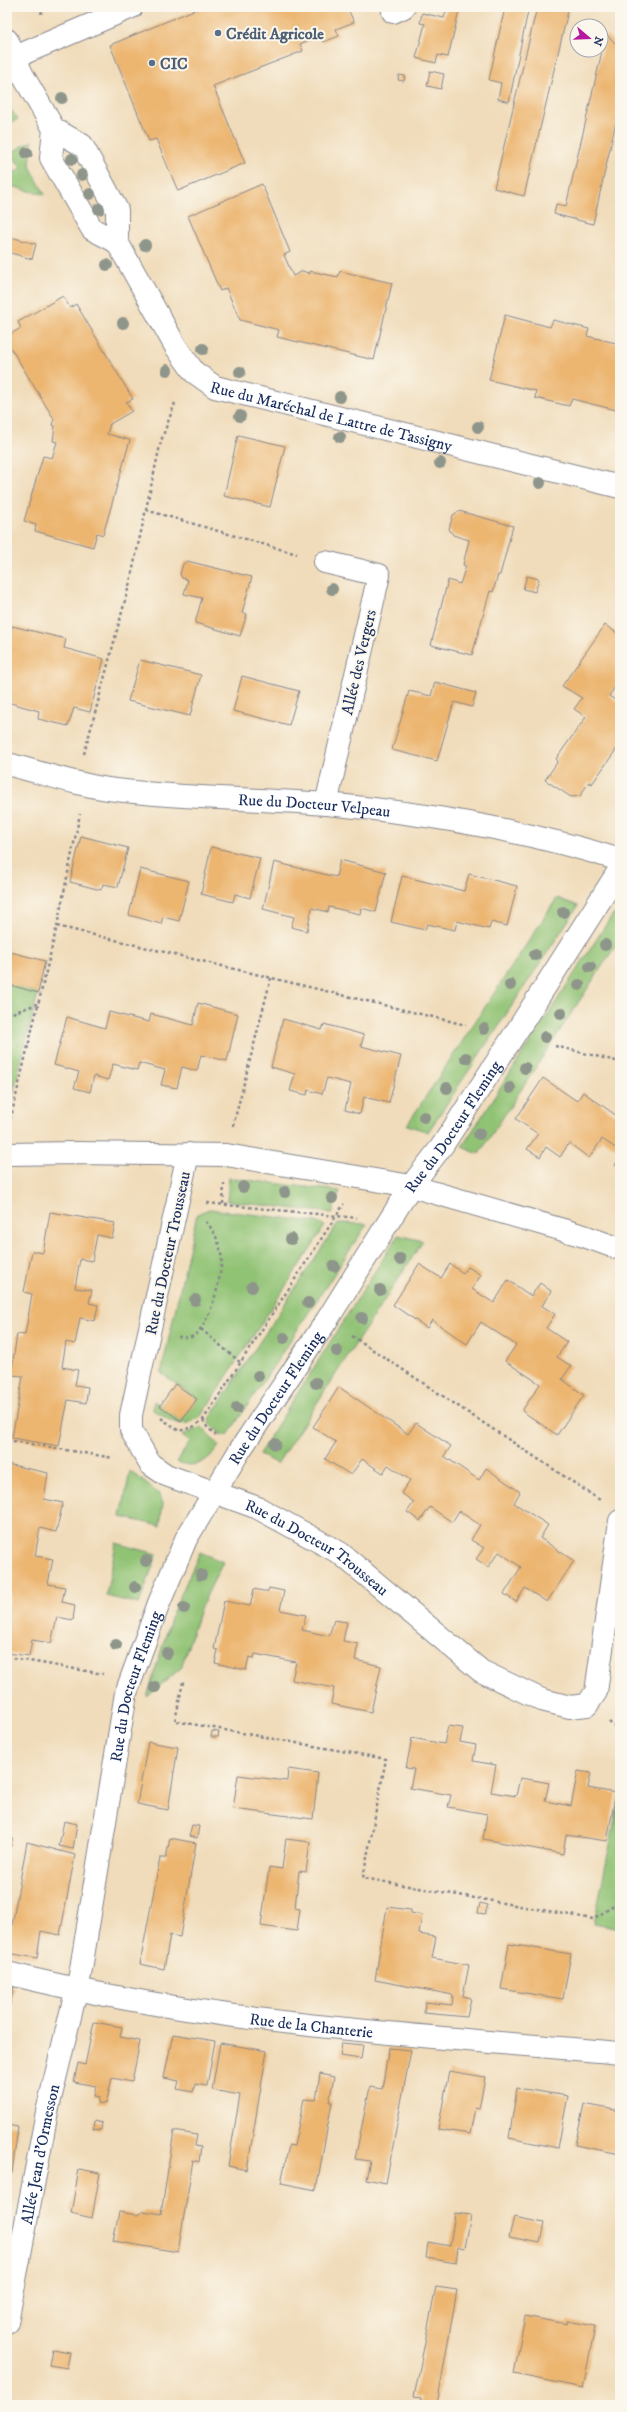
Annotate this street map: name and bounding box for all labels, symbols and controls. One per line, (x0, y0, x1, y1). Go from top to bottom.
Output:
north arrow (569, 18, 609, 58)
place label: Crédit Agricole (226, 24, 324, 44)
marker: Crédit Agricole (213, 28, 223, 38)
text: N (589, 34, 606, 47)
place label: CIC (160, 54, 188, 74)
marker: CIC (147, 58, 157, 68)
street label: Rue du Maréchal de Lattre de Tassigny (208, 377, 455, 456)
street label: Allée des Vergers (337, 608, 381, 717)
street label: Rue du Docteur Velpeau (238, 790, 392, 822)
street label: Rue du Docteur Fleming (400, 1057, 506, 1197)
street label: Rue du Docteur Trousseau (141, 1169, 195, 1337)
street label: Rue du Docteur Fleming (224, 1327, 328, 1469)
street label: Rue du Docteur Trousseau (242, 1495, 392, 1601)
street label: Rue du Docteur Fleming (106, 1608, 166, 1764)
street label: Rue de la Chanterie (248, 2009, 374, 2043)
street label: Allée Jean d'Ormesson (17, 2082, 65, 2226)

